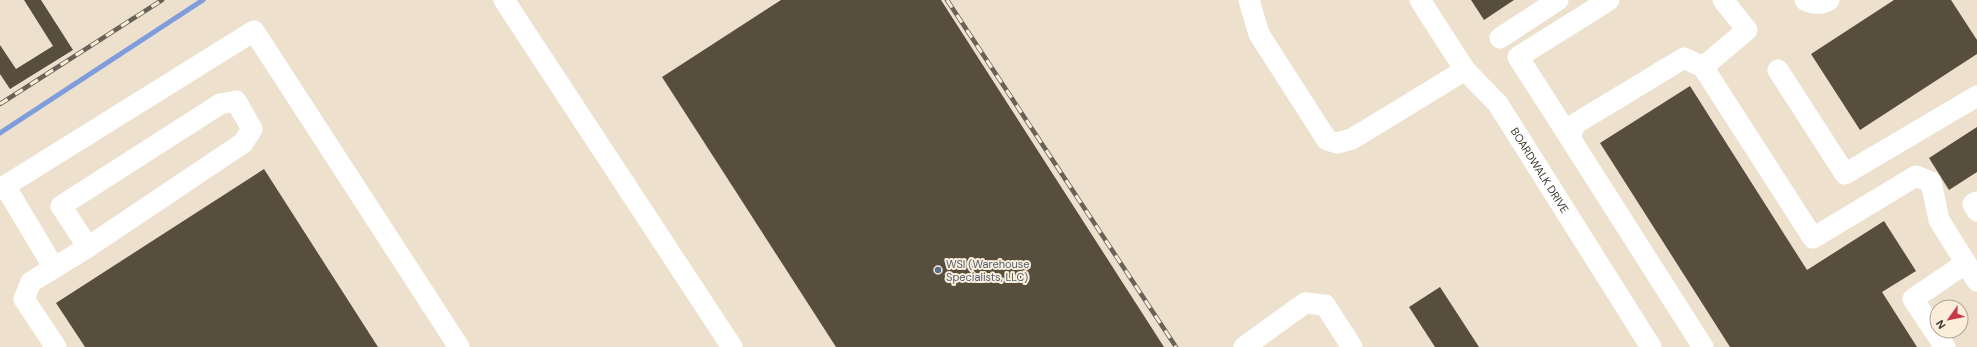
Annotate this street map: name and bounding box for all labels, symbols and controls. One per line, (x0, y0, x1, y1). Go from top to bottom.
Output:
street label: BOARDWALK DRIVE (1508, 125, 1572, 216)
place label: WSI (Warehouse Specialists, LLC) (946, 257, 1030, 284)
marker: WSI (Warehouse Specialists, LLC) (933, 265, 943, 275)
north arrow (1929, 299, 1969, 339)
text: N (1933, 317, 1949, 332)

